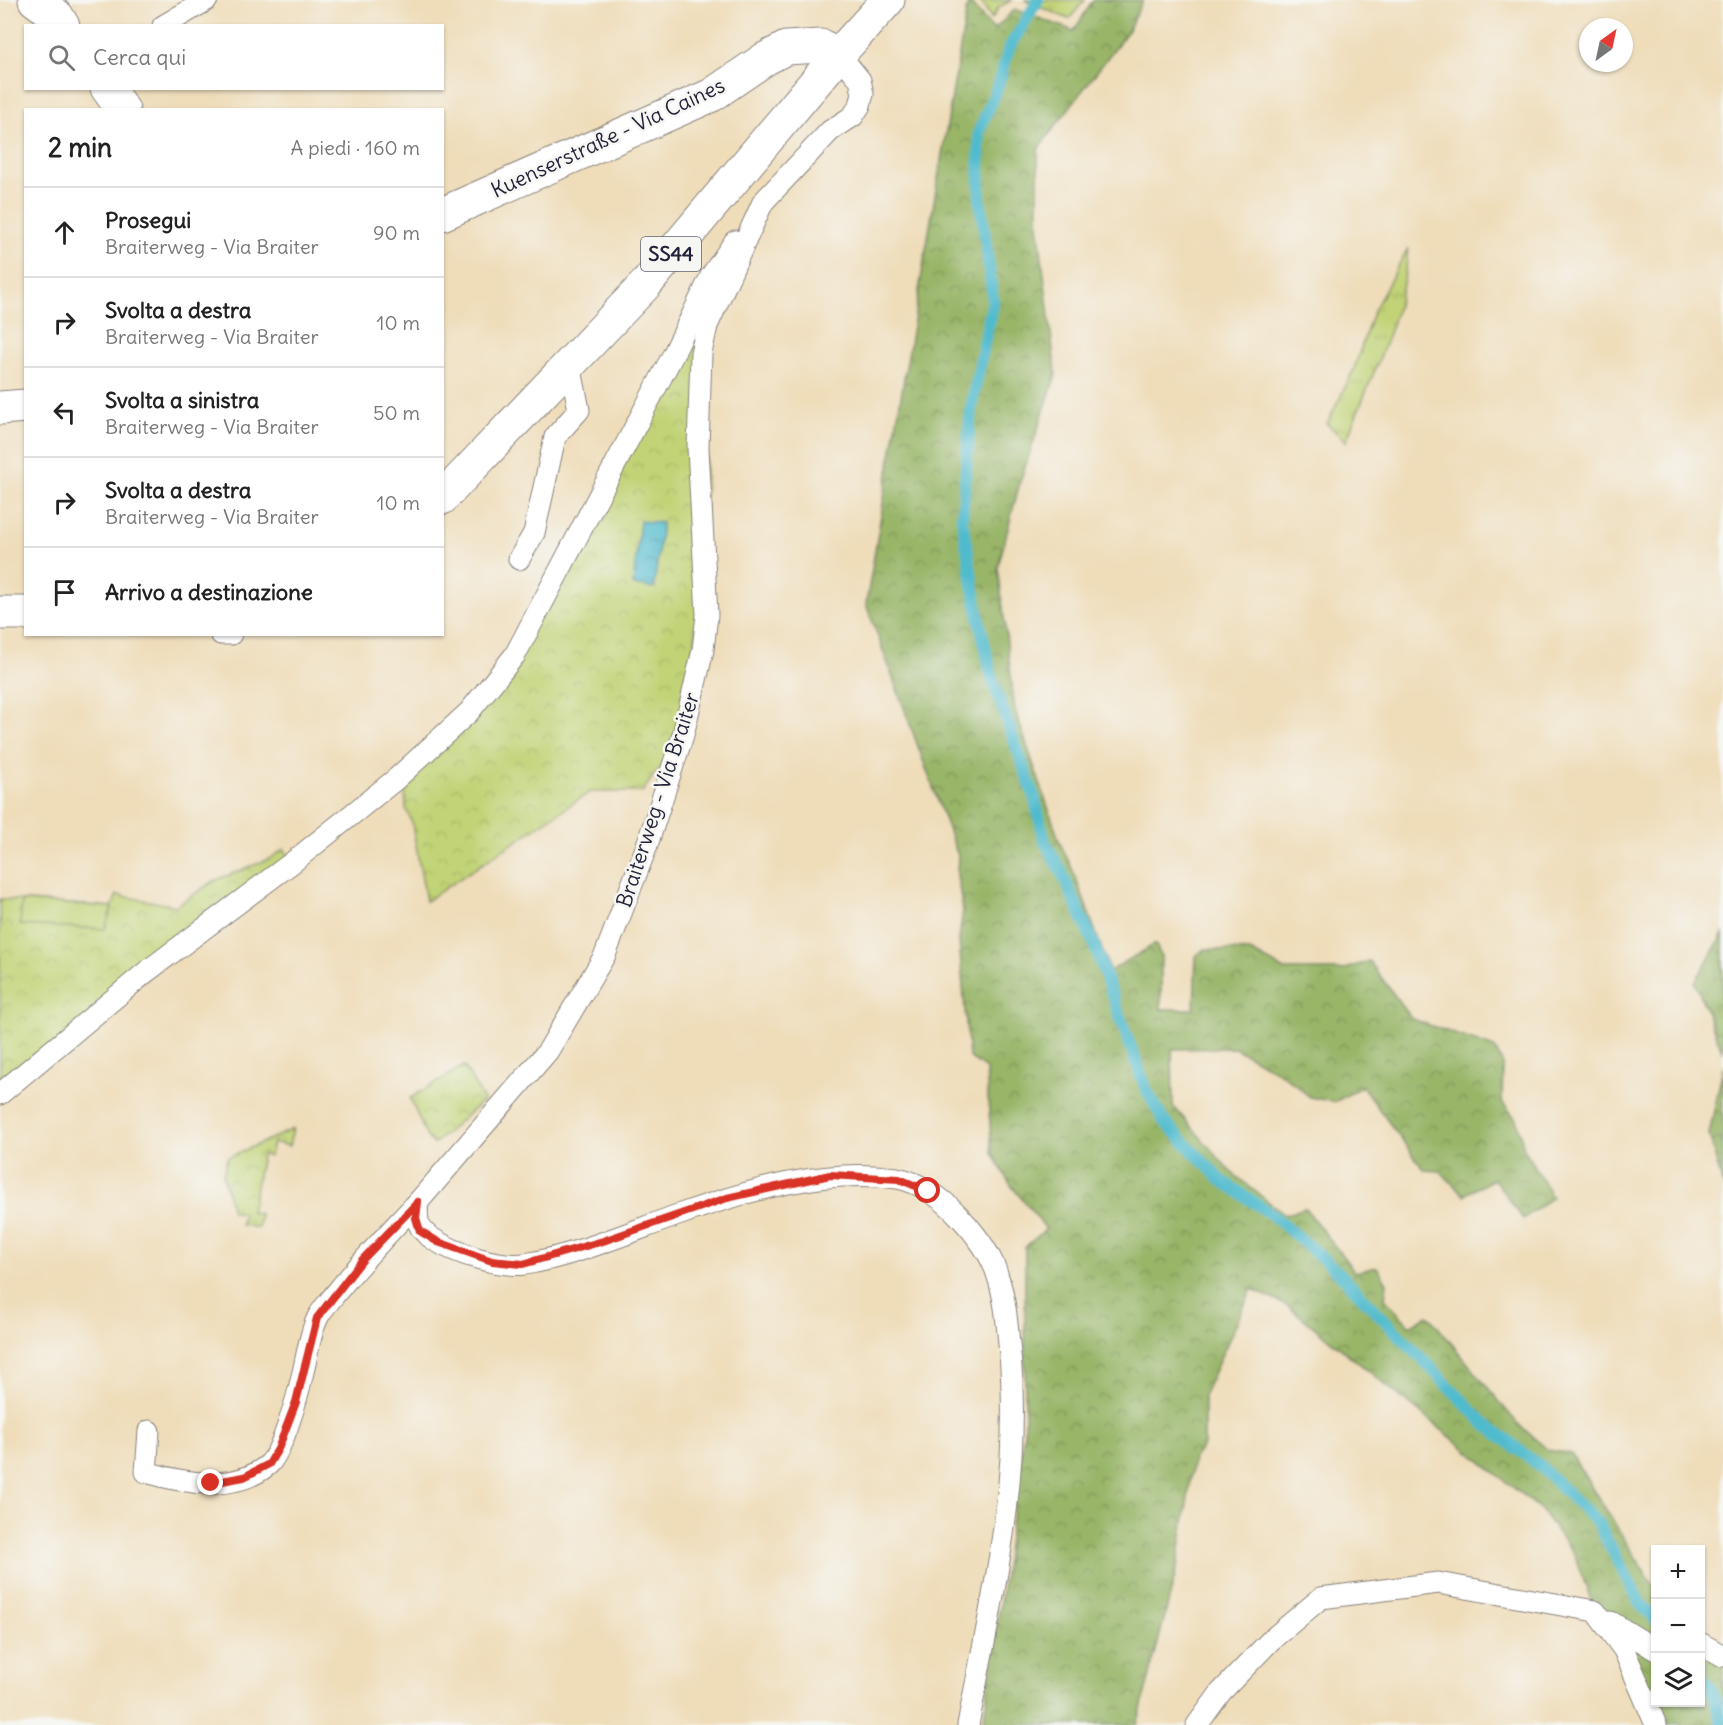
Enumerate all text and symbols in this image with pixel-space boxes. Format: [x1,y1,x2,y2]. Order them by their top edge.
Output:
north arrow [1579,18,1633,72]
search box [24,24,444,90]
icon: search [45,41,78,74]
text: Cerca qui [93,43,186,71]
street label: Kuenserstraße - Via Caines [487,71,729,204]
text: 2 min [48,131,112,164]
text: A piedi · 160 m [291,135,420,160]
text: Prosegui [105,206,191,234]
icon: ahead [48,216,81,249]
text: 90 m [373,220,420,245]
text: Braiterweg - Via Braiter [105,234,319,259]
road number: SS44 [641,237,701,271]
text: Svolta a destra [105,296,251,324]
icon: right [48,306,81,339]
text: 10 m [377,310,420,335]
text: Braiterweg - Via Braiter [105,324,319,349]
text: Svolta a sinistra [105,386,259,414]
icon: left [48,396,81,429]
text: 50 m [373,400,420,425]
text: Braiterweg - Via Braiter [105,414,319,439]
text: Svolta a destra [105,476,251,504]
icon: right [48,486,81,519]
text: 10 m [377,490,420,515]
text: Braiterweg - Via Braiter [105,504,319,529]
icon: arrive [48,576,81,609]
text: Arrivo a destinazione [105,578,313,606]
street label: Braiterweg - Via Braiter [610,689,705,911]
route start [914,1177,940,1203]
route end [197,1469,223,1495]
map controls [1651,1545,1705,1707]
button: + [1651,1545,1705,1599]
button: − [1651,1599,1705,1653]
button: layers [1651,1653,1705,1707]

